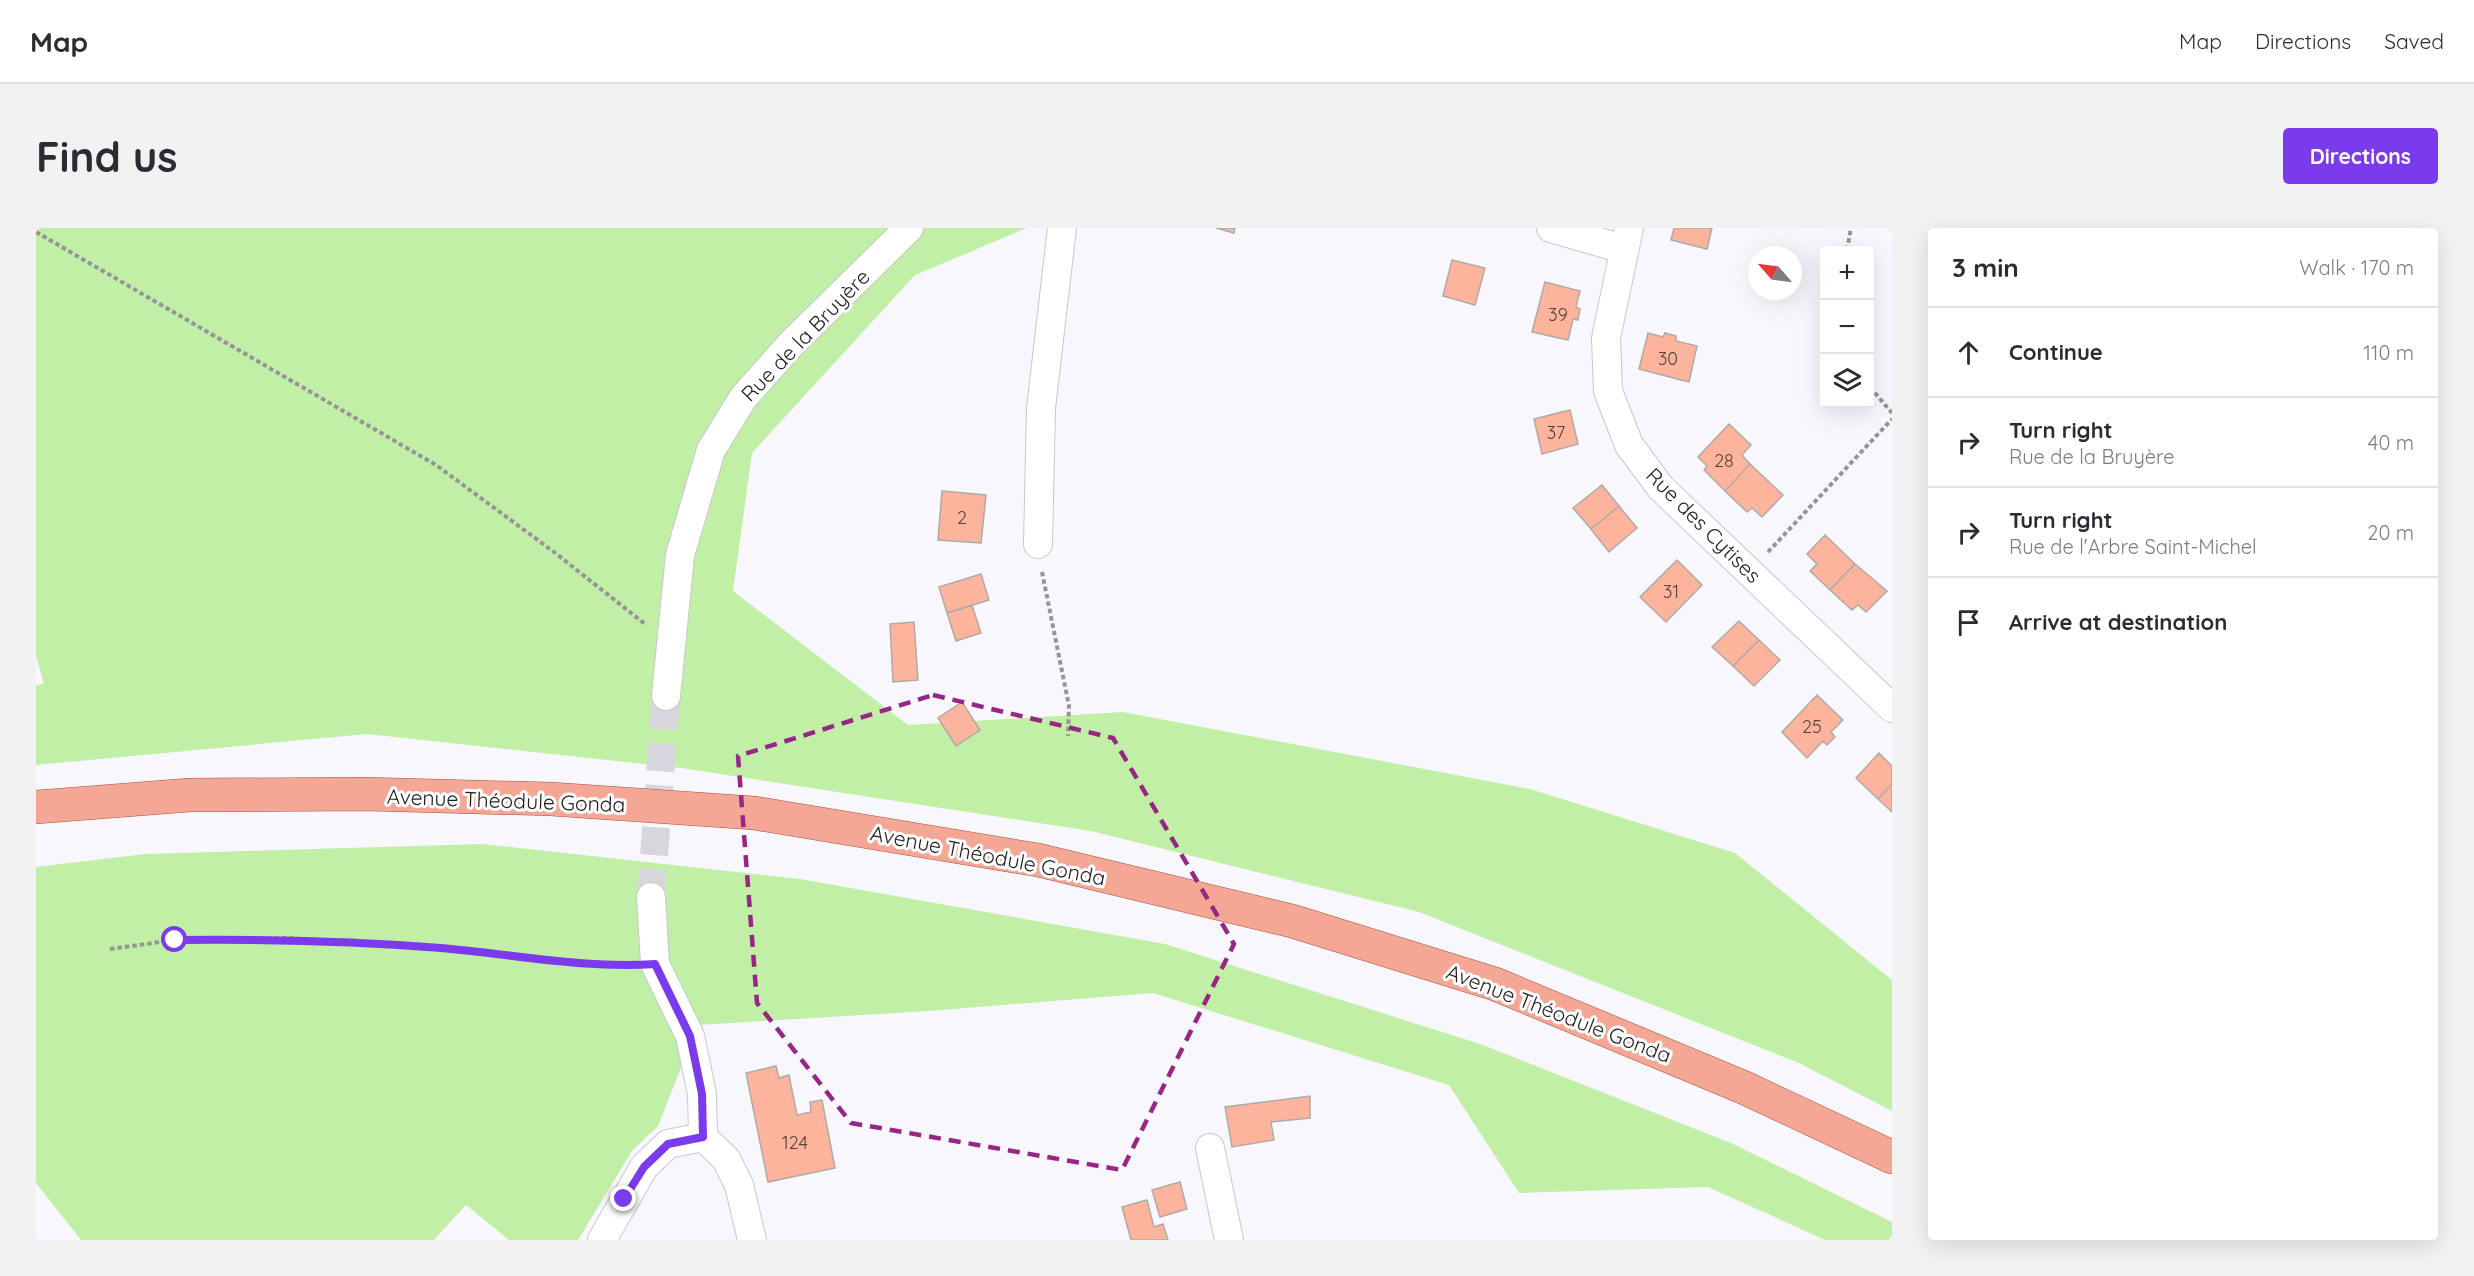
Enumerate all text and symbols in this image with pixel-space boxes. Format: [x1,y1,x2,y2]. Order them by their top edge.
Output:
text: Map [30,24,88,59]
text: Map [2179,28,2222,54]
text: Directions [2255,28,2351,54]
text: Saved [2384,28,2444,54]
button: Directions [2283,128,2438,184]
text: Find us [36,130,178,183]
north arrow [1748,246,1802,300]
map controls [1820,246,1874,408]
button: + [1820,246,1874,300]
text: 3 min [1952,251,2019,284]
text: Walk · 170 m [2299,255,2414,280]
street label: Rue de la Bruyère [735,263,875,407]
button: − [1820,300,1874,354]
house number: 39 [1548,303,1568,326]
icon: ahead [1952,336,1985,369]
text: Continue [2009,338,2103,366]
text: 110 m [2364,340,2414,365]
house number: 30 [1658,347,1678,370]
button: layers [1820,354,1874,408]
text: Turn right [2009,416,2113,444]
house number: 37 [1547,421,1565,444]
icon: right [1952,426,1985,459]
text: 40 m [2368,430,2414,455]
text: Rue de la Bruyère [2009,444,2175,469]
house number: 28 [1714,449,1734,472]
street label: Rue des Cytises [1641,462,1767,588]
house number: 2 [957,506,967,529]
text: Turn right [2009,506,2113,534]
icon: right [1952,516,1985,549]
text: 20 m [2367,520,2414,545]
text: Rue de l'Arbre Saint-Michel [2009,534,2257,559]
house number: 31 [1663,580,1679,603]
icon: arrive [1952,606,1985,639]
text: Arrive at destination [2009,608,2227,636]
house number: 25 [1802,715,1822,738]
street label: Avenue Théodule Gonda [386,783,626,817]
street label: Avenue Théodule Gonda [868,819,1108,891]
route start [161,926,187,952]
street label: Avenue Théodule Gonda [1443,958,1675,1068]
house number: 124 [782,1131,808,1154]
route end [610,1185,636,1211]

